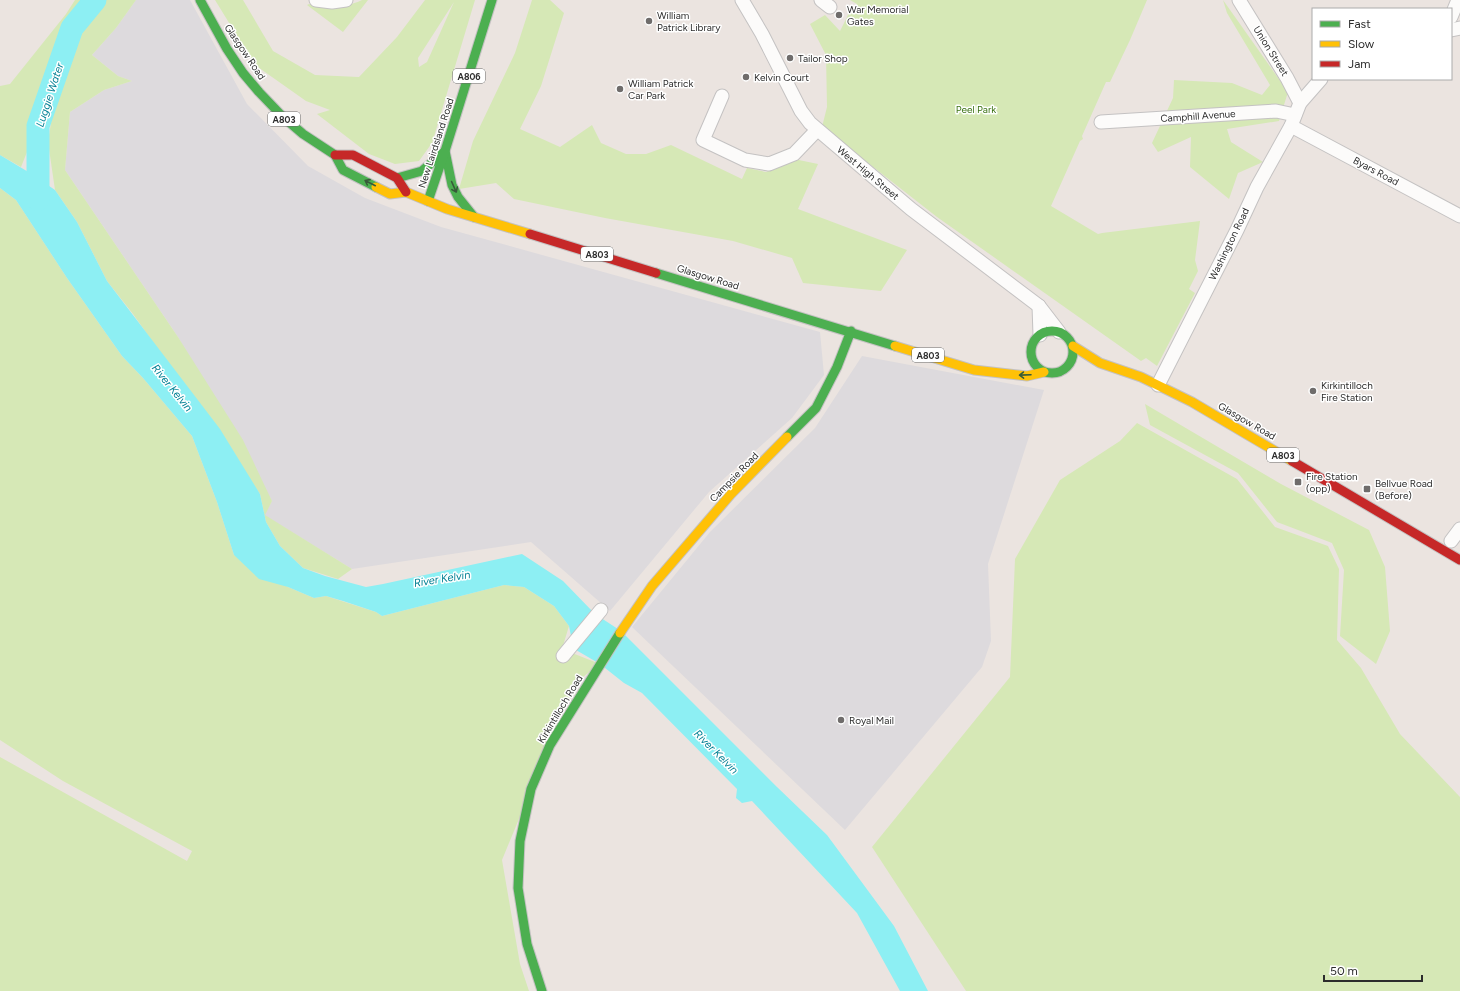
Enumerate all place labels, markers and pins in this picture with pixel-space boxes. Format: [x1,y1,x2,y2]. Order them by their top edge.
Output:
place label: War Memorial Gates [847,3,908,28]
place label: William Patrick Library [657,9,721,34]
marker: War Memorial Gates [834,10,844,20]
marker: William Patrick Library [644,16,654,26]
place label: Tailor Shop [798,52,848,65]
marker: Tailor Shop [785,53,795,63]
place label: Kelvin Court [754,71,809,84]
marker: Kelvin Court [741,72,751,82]
place label: William Patrick Car Park [628,77,693,102]
marker: William Patrick Car Park [615,84,625,94]
place label: Kirkintilloch Fire Station [1321,379,1373,404]
marker: Kirkintilloch Fire Station [1308,386,1318,396]
place label: Fire Station (opp) [1306,470,1358,495]
marker: Fire Station (opp) [1293,477,1303,487]
place label: Bellvue Road (Before) [1375,477,1433,502]
marker: Bellvue Road (Before) [1362,484,1372,494]
place label: Royal Mail [849,714,894,727]
marker: Royal Mail [836,715,846,725]

